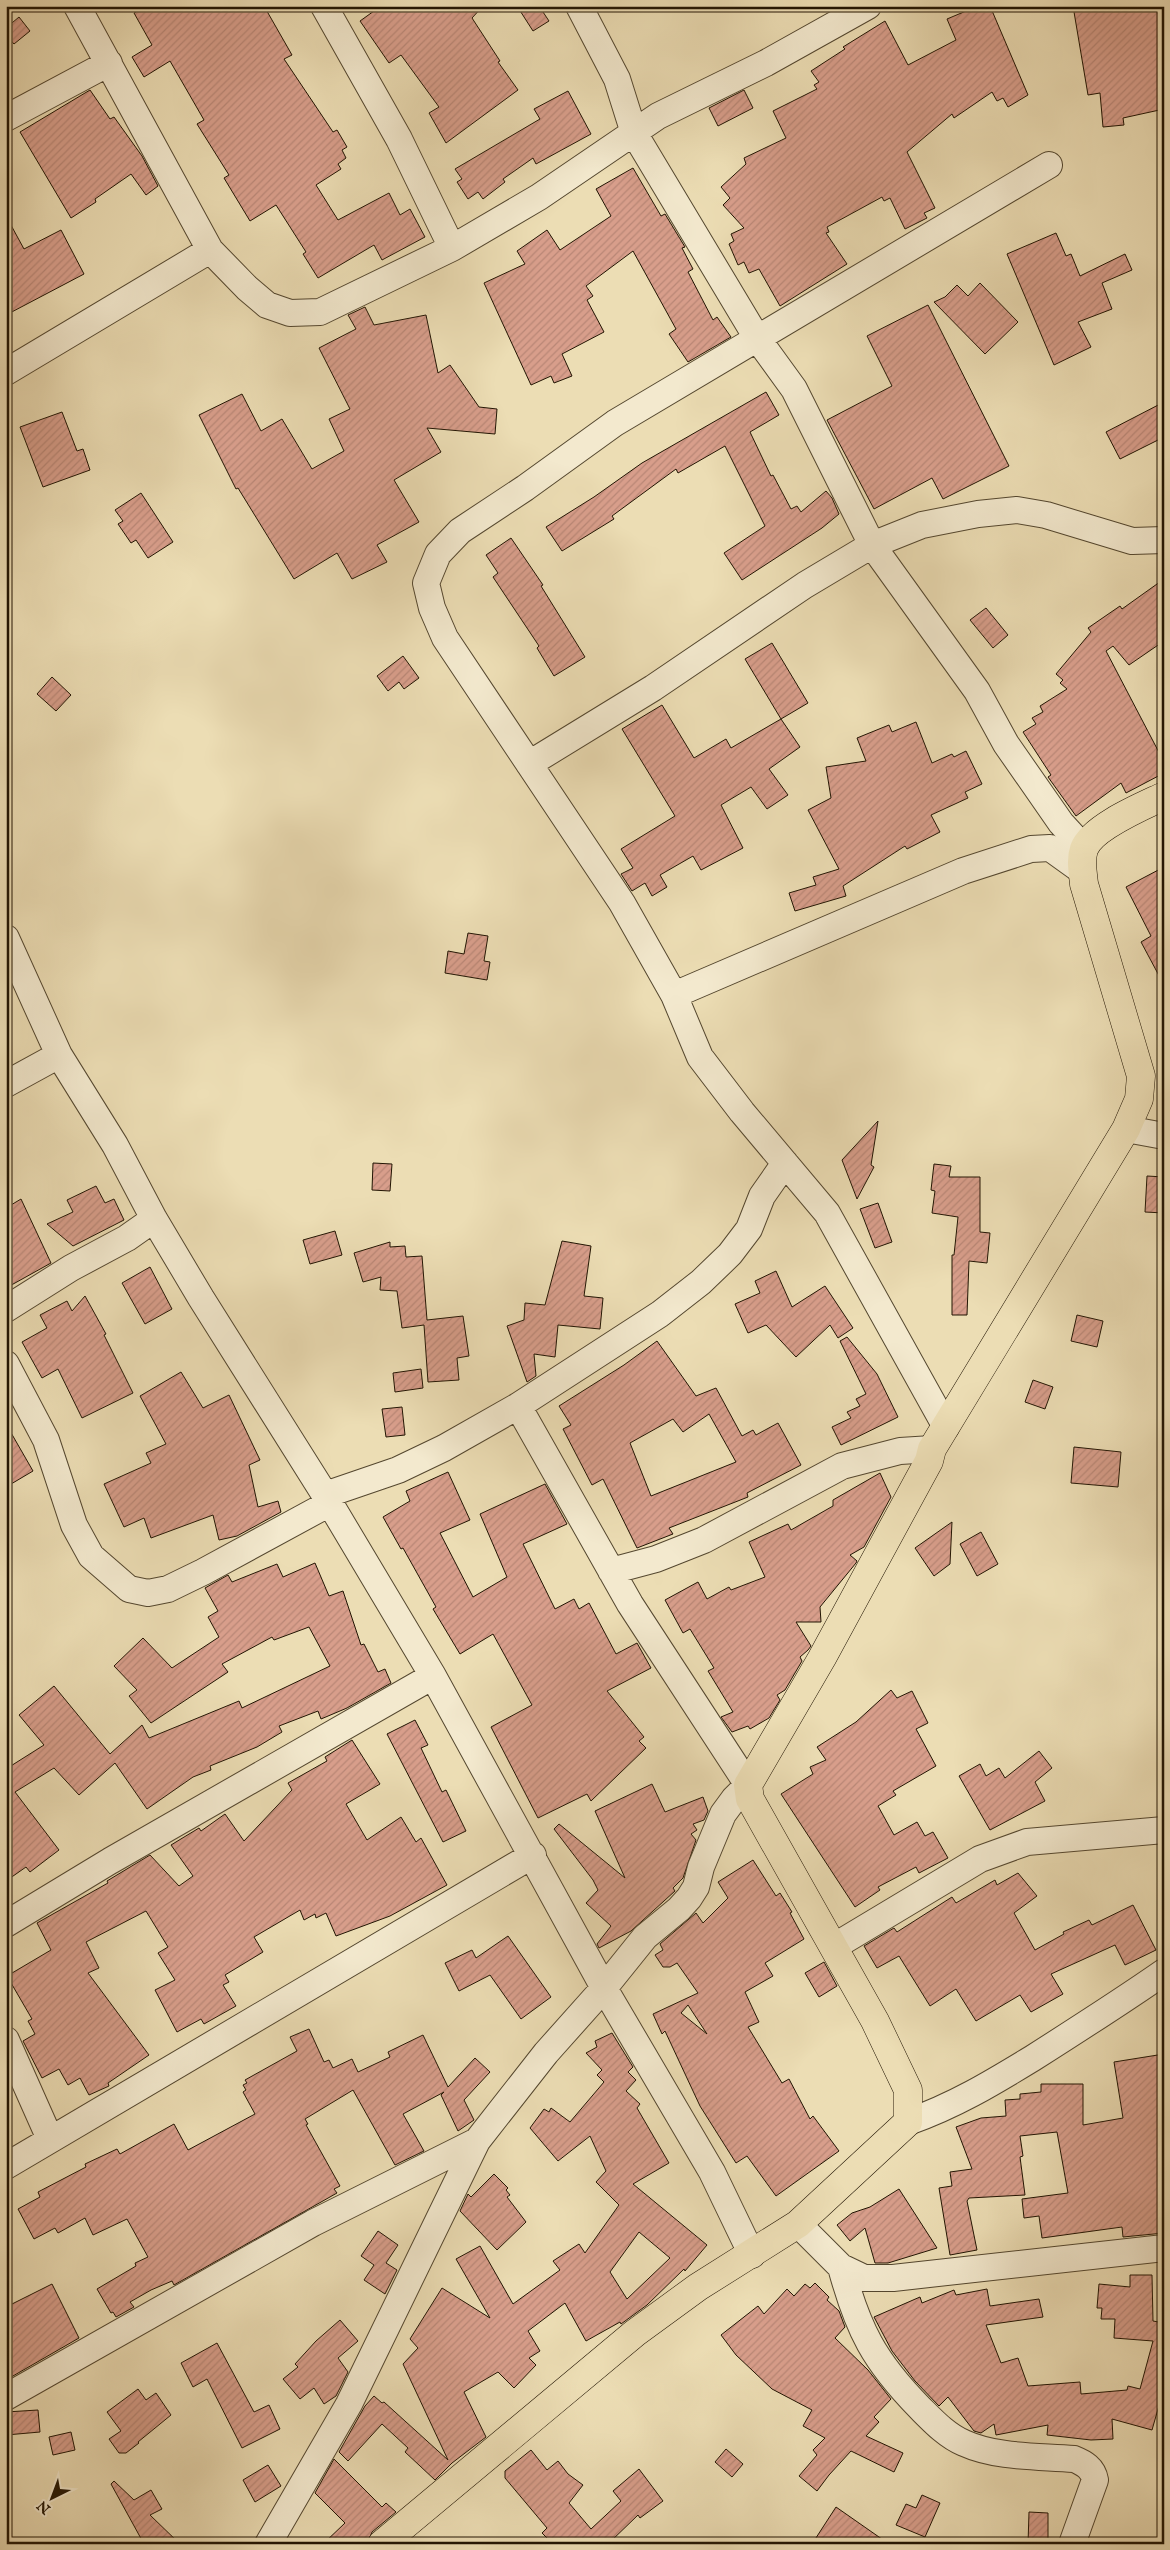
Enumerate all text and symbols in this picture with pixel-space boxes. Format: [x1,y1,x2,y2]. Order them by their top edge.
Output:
north arrow [28,2472,78,2522]
text: N [33,2496,55,2518]

